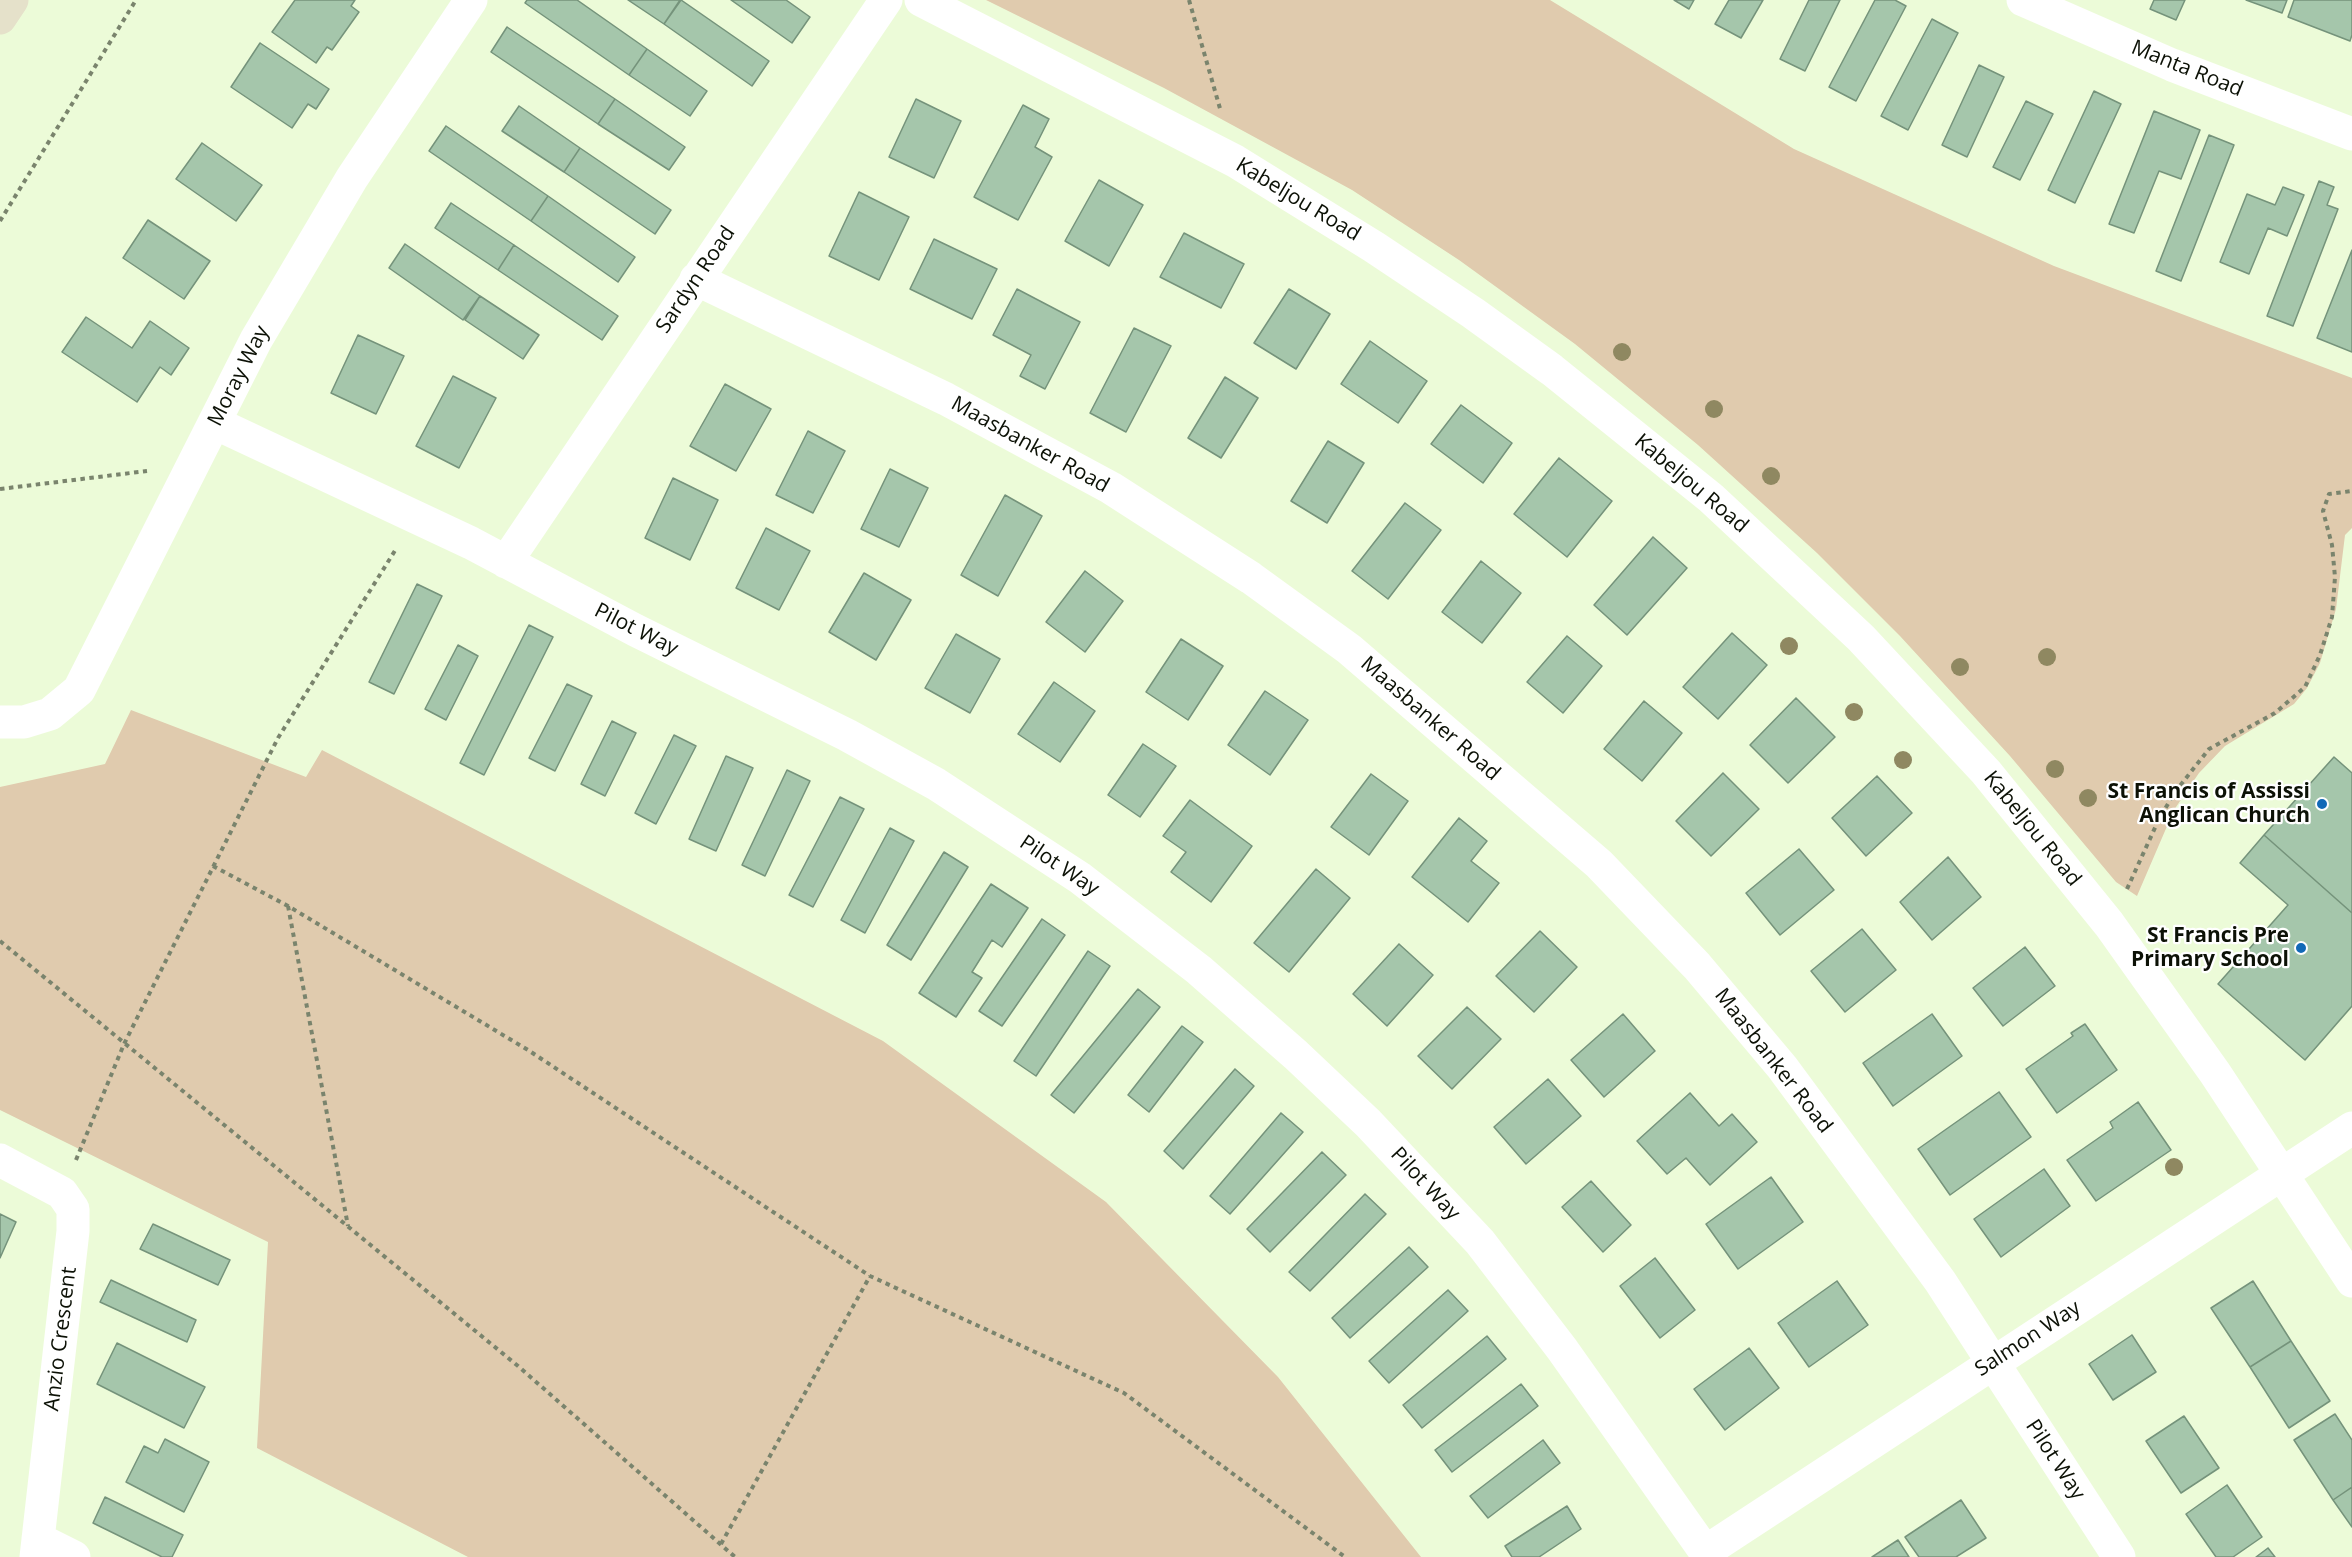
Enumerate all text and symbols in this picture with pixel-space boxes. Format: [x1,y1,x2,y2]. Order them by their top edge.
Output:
street label: Manta Road [2128,35,2246,103]
street label: Kabeljou Road [1231,153,1365,247]
street label: Sardyn Road [651,222,741,338]
street label: Moray Way [203,322,275,430]
street label: Maasbanker Road [947,391,1113,499]
street label: Kabeljou Road [1629,429,1753,539]
street label: Pilot Way [590,598,682,662]
street label: Maasbanker Road [1355,652,1505,786]
street label: Kabeljou Road [1978,766,2086,892]
place label: St Francis of Assissi Anglican Church [2108,779,2310,829]
marker: St Francis of Assissi Anglican Church [2315,797,2329,811]
street label: Pilot Way [1014,830,1104,902]
place label: St Francis Pre Primary School [2131,923,2289,973]
marker: St Francis Pre Primary School [2294,941,2308,955]
street label: Maasbanker Road [1709,984,1837,1138]
street label: Pilot Way [1385,1142,1465,1226]
street label: Anzio Crescent [40,1265,82,1413]
street label: Salmon Way [1971,1296,2085,1382]
street label: Pilot Way [2020,1415,2090,1505]

